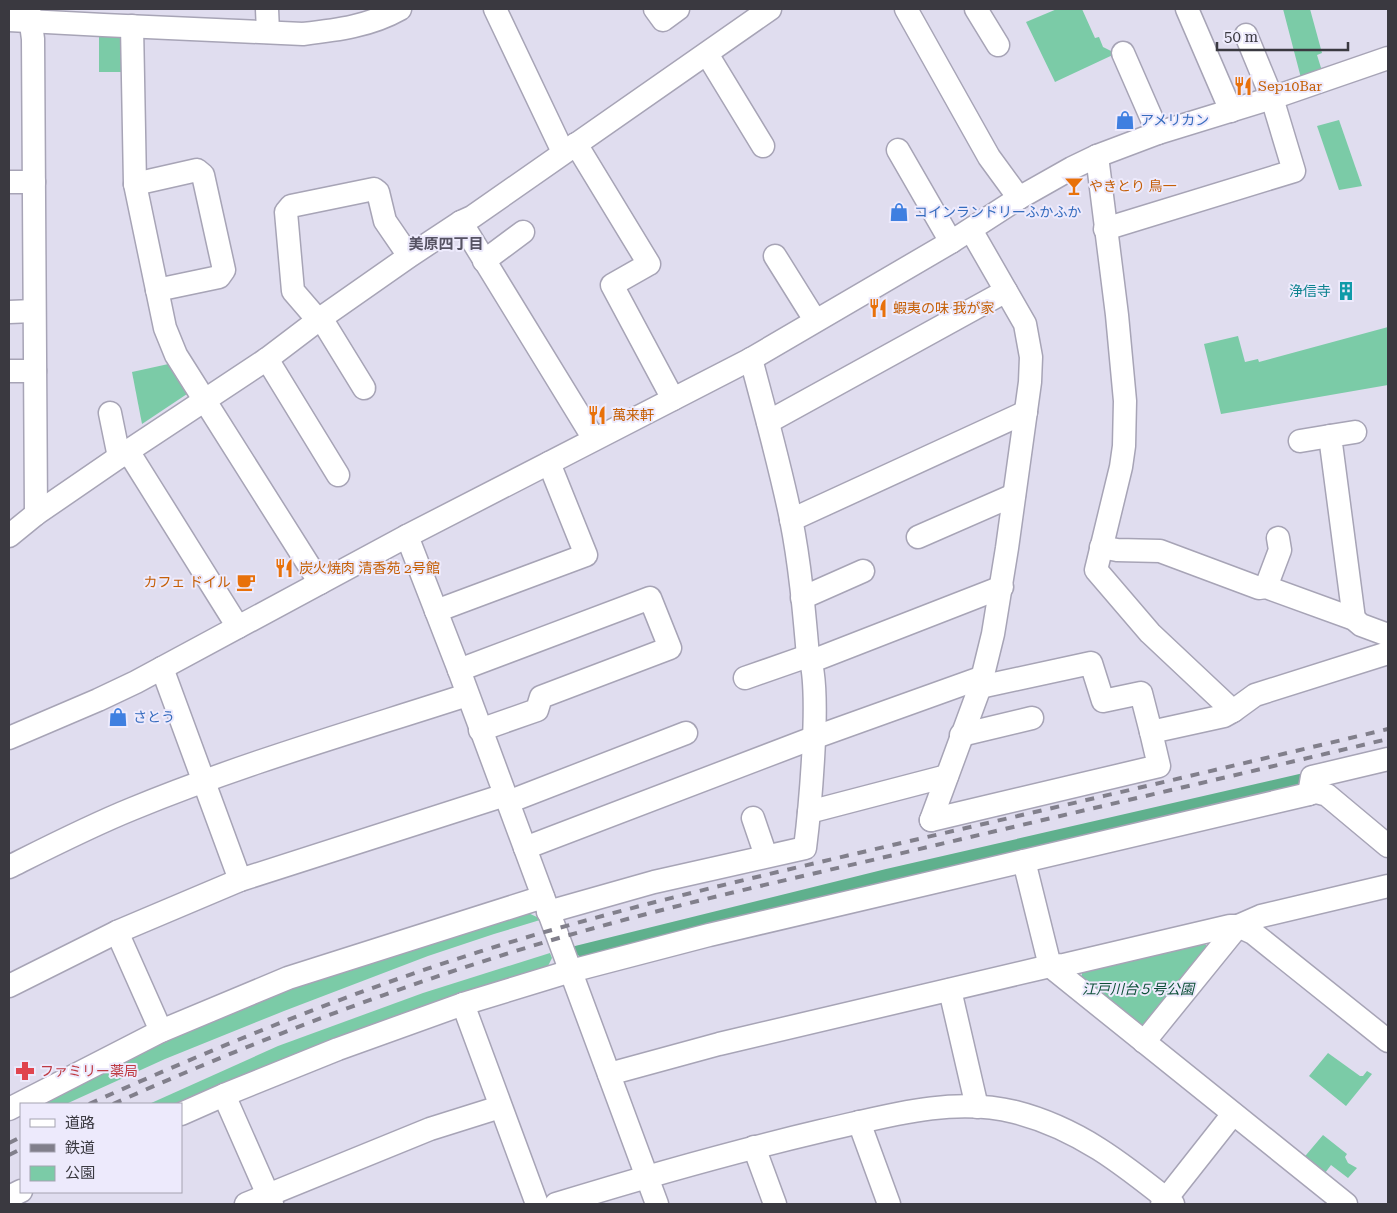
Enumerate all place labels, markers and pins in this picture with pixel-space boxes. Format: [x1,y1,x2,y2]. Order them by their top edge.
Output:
restaurant icon: Sep10Bar [1232,75,1254,97]
place label: Sep10Bar [1258,78,1322,94]
shop icon: アメリカン [1114,109,1136,131]
place label: アメリカン [1140,112,1209,128]
bar icon: やきとり 鳥一 [1063,175,1085,197]
place label: やきとり 鳥一 [1089,178,1177,194]
shop icon: コインランドリーふかふか [888,201,910,223]
place label: コインランドリーふかふか [914,204,1081,220]
building icon: 浄信寺 [1335,280,1357,302]
place label: 浄信寺 [1289,283,1331,299]
restaurant icon: 蝦夷の味 我が家 [867,297,889,319]
place label: 蝦夷の味 我が家 [893,300,995,316]
restaurant icon: 萬来軒 [586,404,608,426]
place label: 萬来軒 [612,407,654,423]
restaurant icon: 炭火焼肉 清香苑 2号館 [273,557,295,579]
place label: 炭火焼肉 清香苑 2号館 [299,560,440,576]
cafe icon: カフェ ドイル [235,571,257,593]
place label: カフェ ドイル [143,574,231,590]
shop icon: さとう [107,706,129,728]
place label: さとう [133,709,175,725]
pharmacy icon: ファミリー薬局 [14,1060,36,1082]
place label: ファミリー薬局 [40,1063,138,1079]

